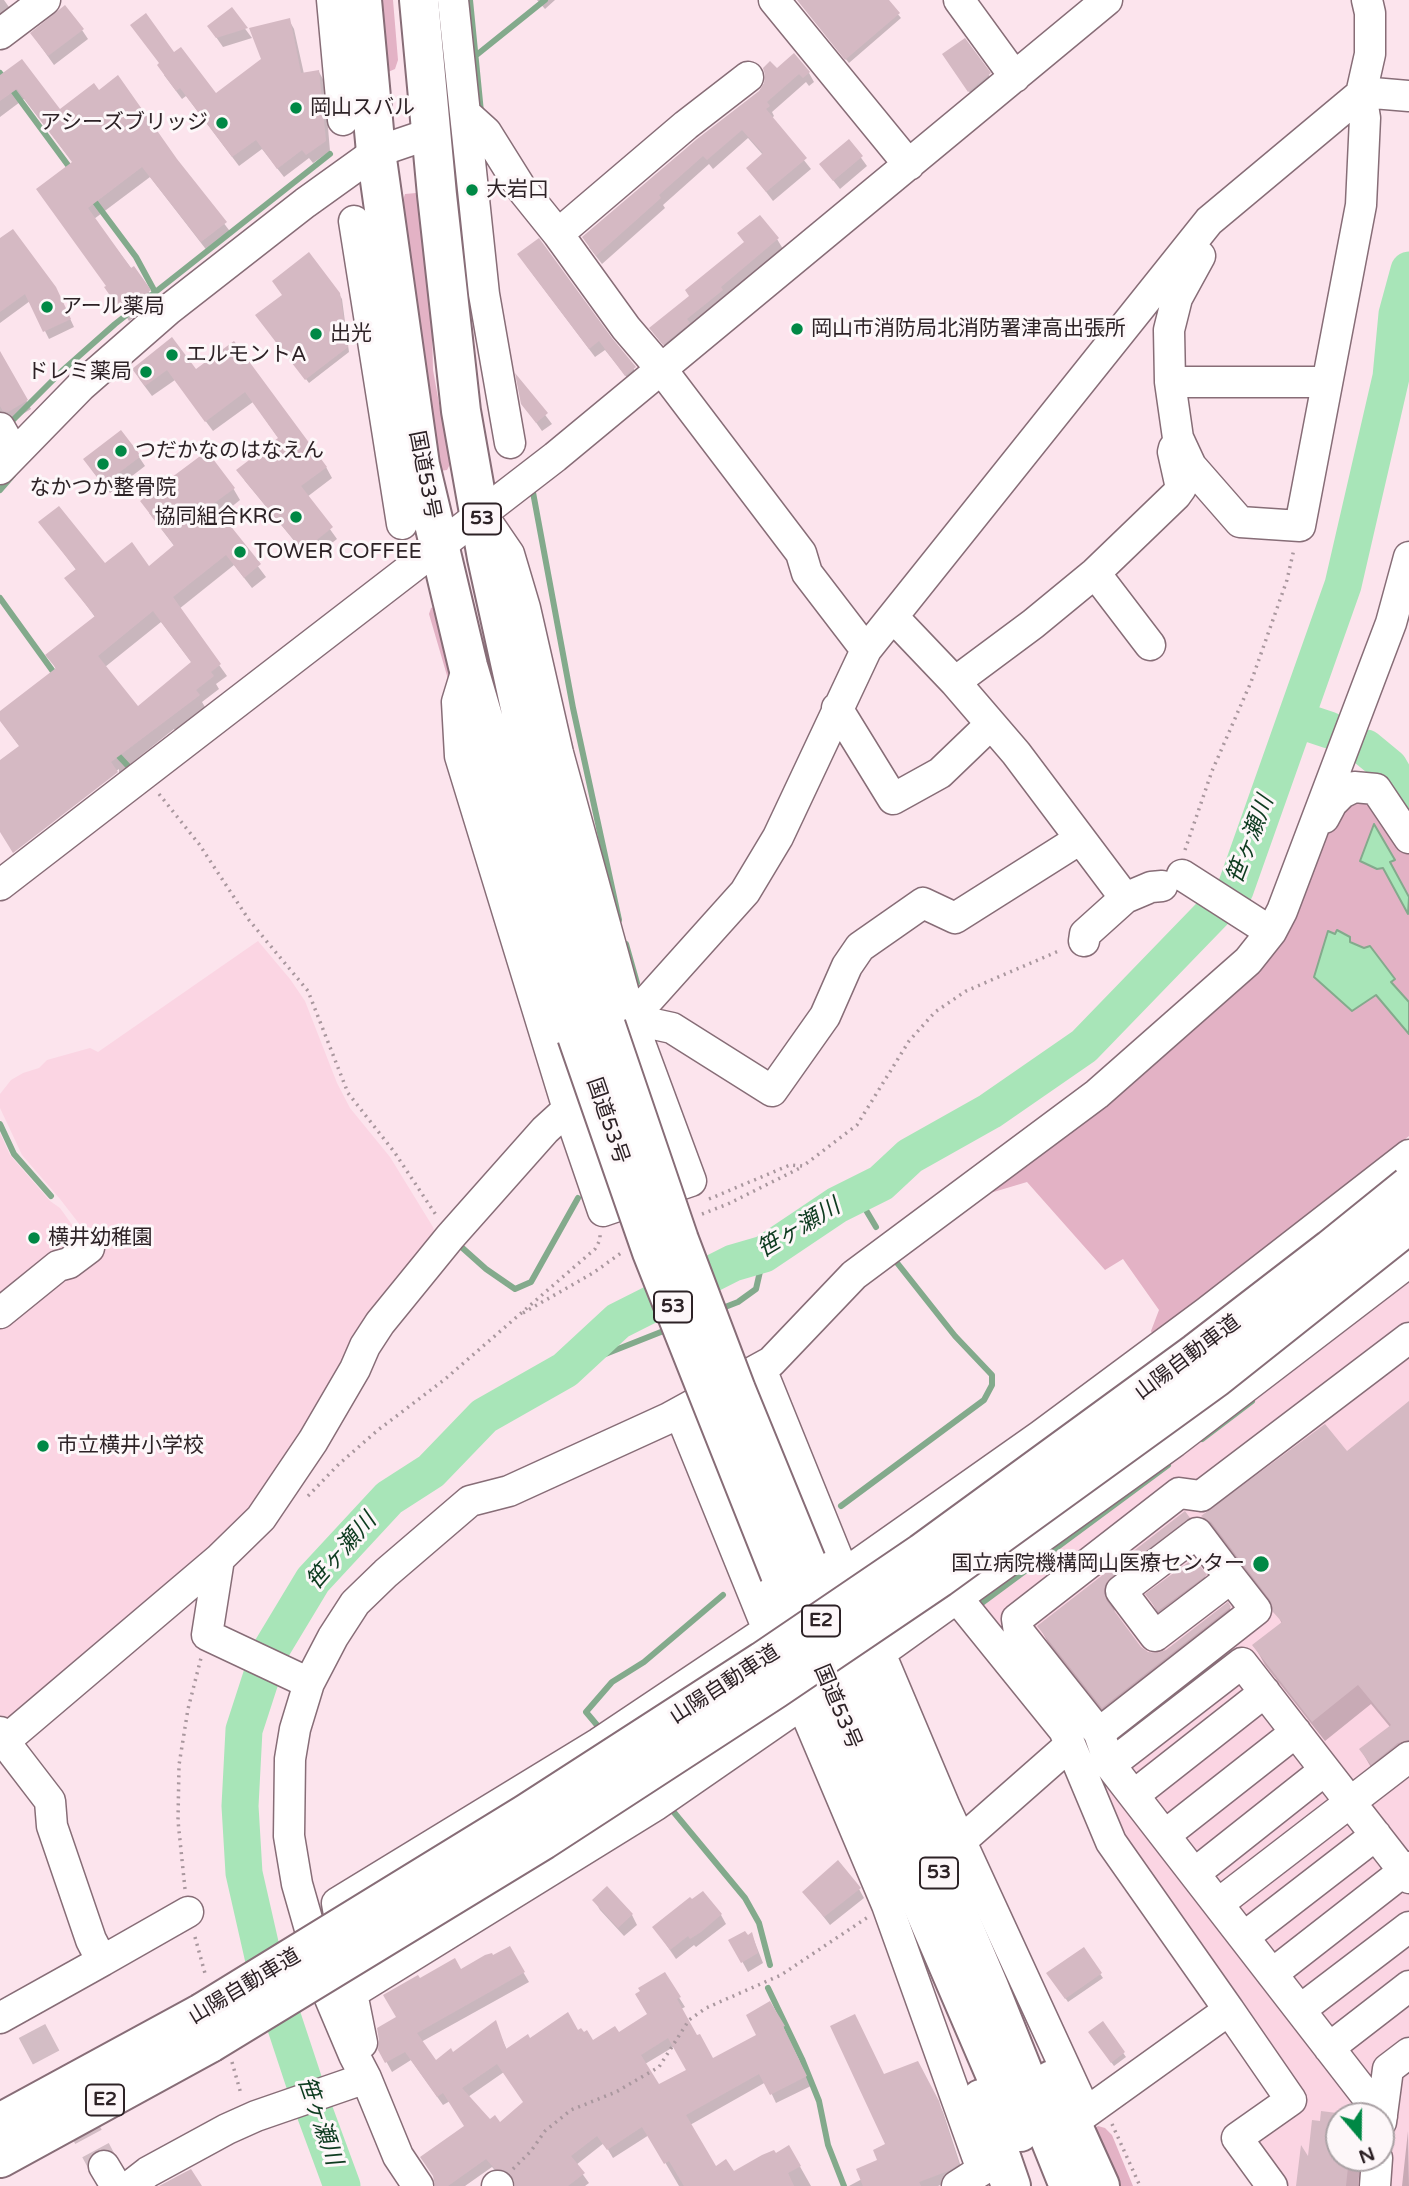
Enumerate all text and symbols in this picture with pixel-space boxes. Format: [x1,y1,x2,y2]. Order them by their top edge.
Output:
place label: 岡山スバル [310,95,415,121]
marker: 岡山スバル [288,100,304,116]
place label: アシーズブリッジ [40,110,208,136]
marker: アシーズブリッジ [214,115,230,131]
place label: 大岩口 [486,177,549,203]
marker: 大岩口 [464,182,480,198]
place label: アール薬局 [61,294,165,320]
marker: アール薬局 [39,299,55,315]
place label: 岡山市消防局北消防署津高出張所 [811,316,1126,342]
place label: 出光 [330,321,372,347]
marker: 岡山市消防局北消防署津高出張所 [789,321,805,337]
marker: 出光 [308,326,324,342]
place label: エルモントA [186,342,307,368]
marker: エルモントA [164,347,180,363]
place label: ドレミ薬局 [27,359,132,385]
marker: ドレミ薬局 [138,364,154,380]
street label: 国道53号 [403,429,445,521]
place label: つだかなのはなえん [135,438,324,464]
marker: つだかなのはなえん [113,443,129,459]
marker: なかつか整骨院 [95,456,111,472]
place label: なかつか整骨院 [30,475,176,501]
place label: 協同組合KRC [154,504,282,530]
road number: 53 [463,504,501,534]
marker: 協同組合KRC [288,509,304,525]
place label: TOWER COFFEE [254,539,422,565]
marker: TOWER COFFEE [232,544,248,560]
water label: 笹ヶ瀬川 [1222,792,1280,888]
street label: 国道53号 [581,1075,633,1167]
water label: 笹ヶ瀬川 [752,1193,846,1265]
place label: 横井幼稚園 [48,1225,153,1251]
marker: 横井幼稚園 [26,1230,42,1246]
road number: 53 [654,1292,692,1322]
street label: 山陽自動車道 [1130,1310,1246,1406]
place label: 市立横井小学校 [57,1433,204,1459]
marker: 市立横井小学校 [35,1438,51,1454]
water label: 笹ヶ瀬川 [301,1508,383,1596]
place label: 国立病院機構岡山医療センター [951,1551,1245,1577]
marker: 国立病院機構岡山医療センター [1251,1554,1271,1574]
road number: E2 [802,1606,840,1637]
street label: 山陽自動車道 [665,1640,785,1730]
street label: 国道53号 [808,1661,866,1753]
road number: 53 [920,1857,958,1888]
street label: 山陽自動車道 [185,1944,305,2030]
water label: 笹ヶ瀬川 [291,2073,347,2169]
road number: E2 [86,2084,124,2116]
north arrow [1325,2102,1395,2172]
text: N [1356,2142,1377,2168]

